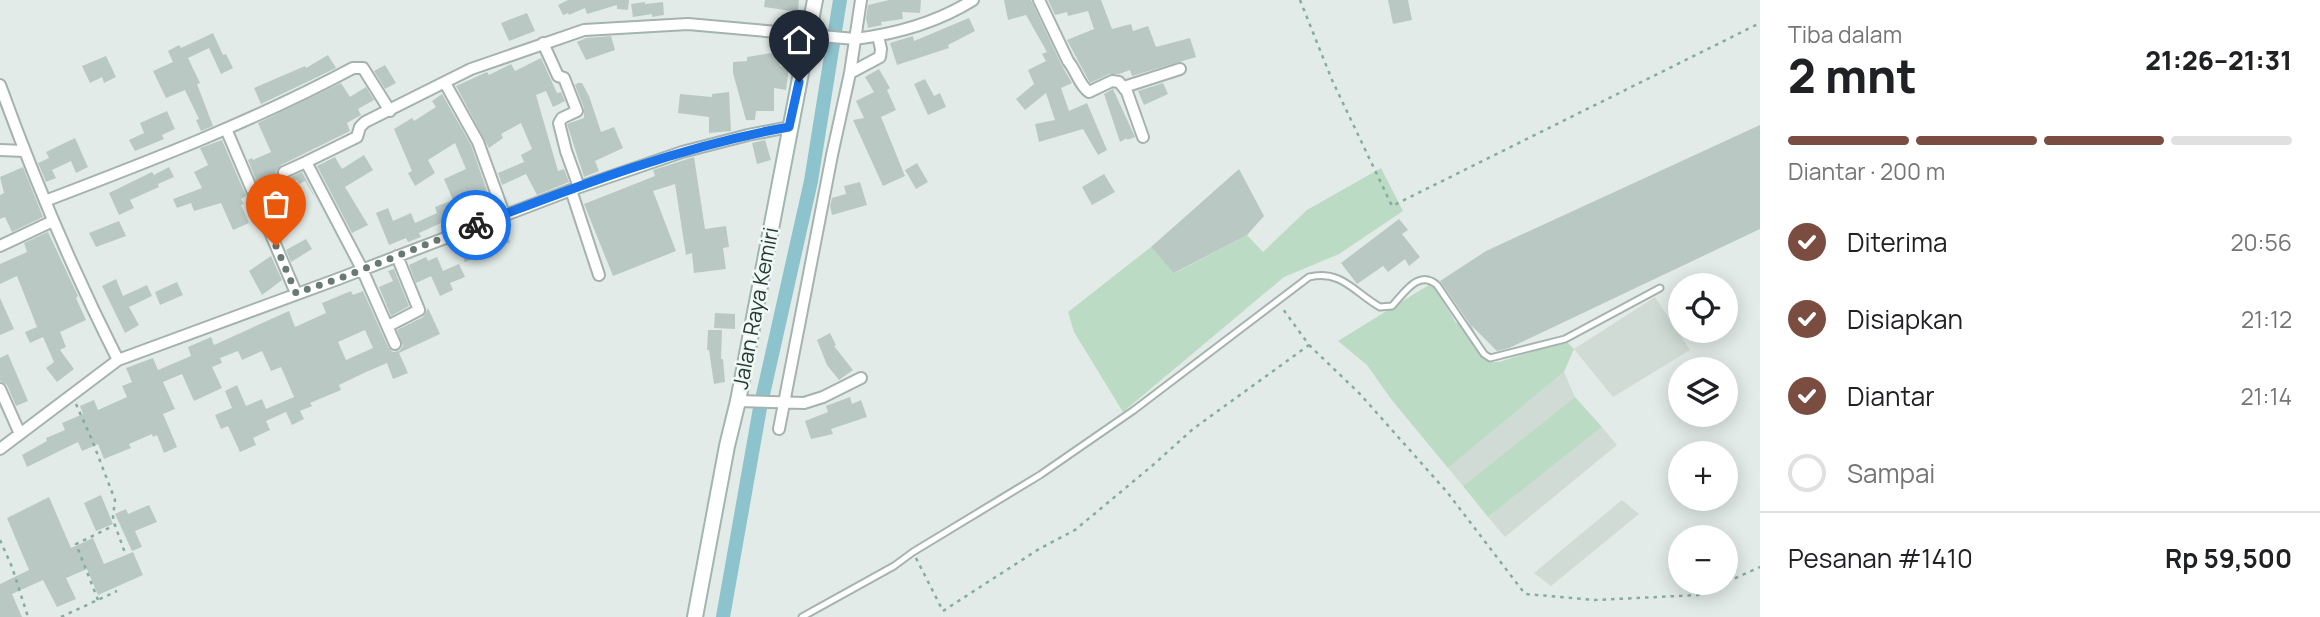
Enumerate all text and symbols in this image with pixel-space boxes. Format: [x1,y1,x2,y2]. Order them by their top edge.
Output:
pin [769,10,829,82]
text: Tiba dalam [1788,18,1902,50]
icon: home [780,21,818,59]
text: 21:26–21:31 [2145,42,2292,78]
text: 2 mnt [1788,44,1917,107]
text: Diantar · 200 m [1788,155,1945,187]
pin [246,174,306,246]
icon: bag [257,185,295,223]
courier [441,190,511,260]
icon: bike [457,206,495,244]
icon: check [1788,223,1826,261]
text: Diterima [1847,224,1948,260]
street label: Jalan Raya Kemiri [726,225,784,391]
text: 20:56 [2230,226,2292,258]
map controls [1668,273,1738,595]
button: locate [1668,273,1738,343]
icon: check [1788,300,1826,338]
text: Disiapkan [1847,301,1963,337]
text: 21:12 [2241,303,2292,335]
button: layers [1668,357,1738,427]
icon: check [1788,377,1826,415]
text: Diantar [1847,378,1935,414]
text: 21:14 [2241,380,2292,412]
button: + [1668,441,1738,511]
text: Sampai [1847,455,1935,491]
button: − [1668,525,1738,595]
text: Pesanan #1410 [1788,540,1973,576]
text: Rp 59,500 [2165,540,2292,576]

